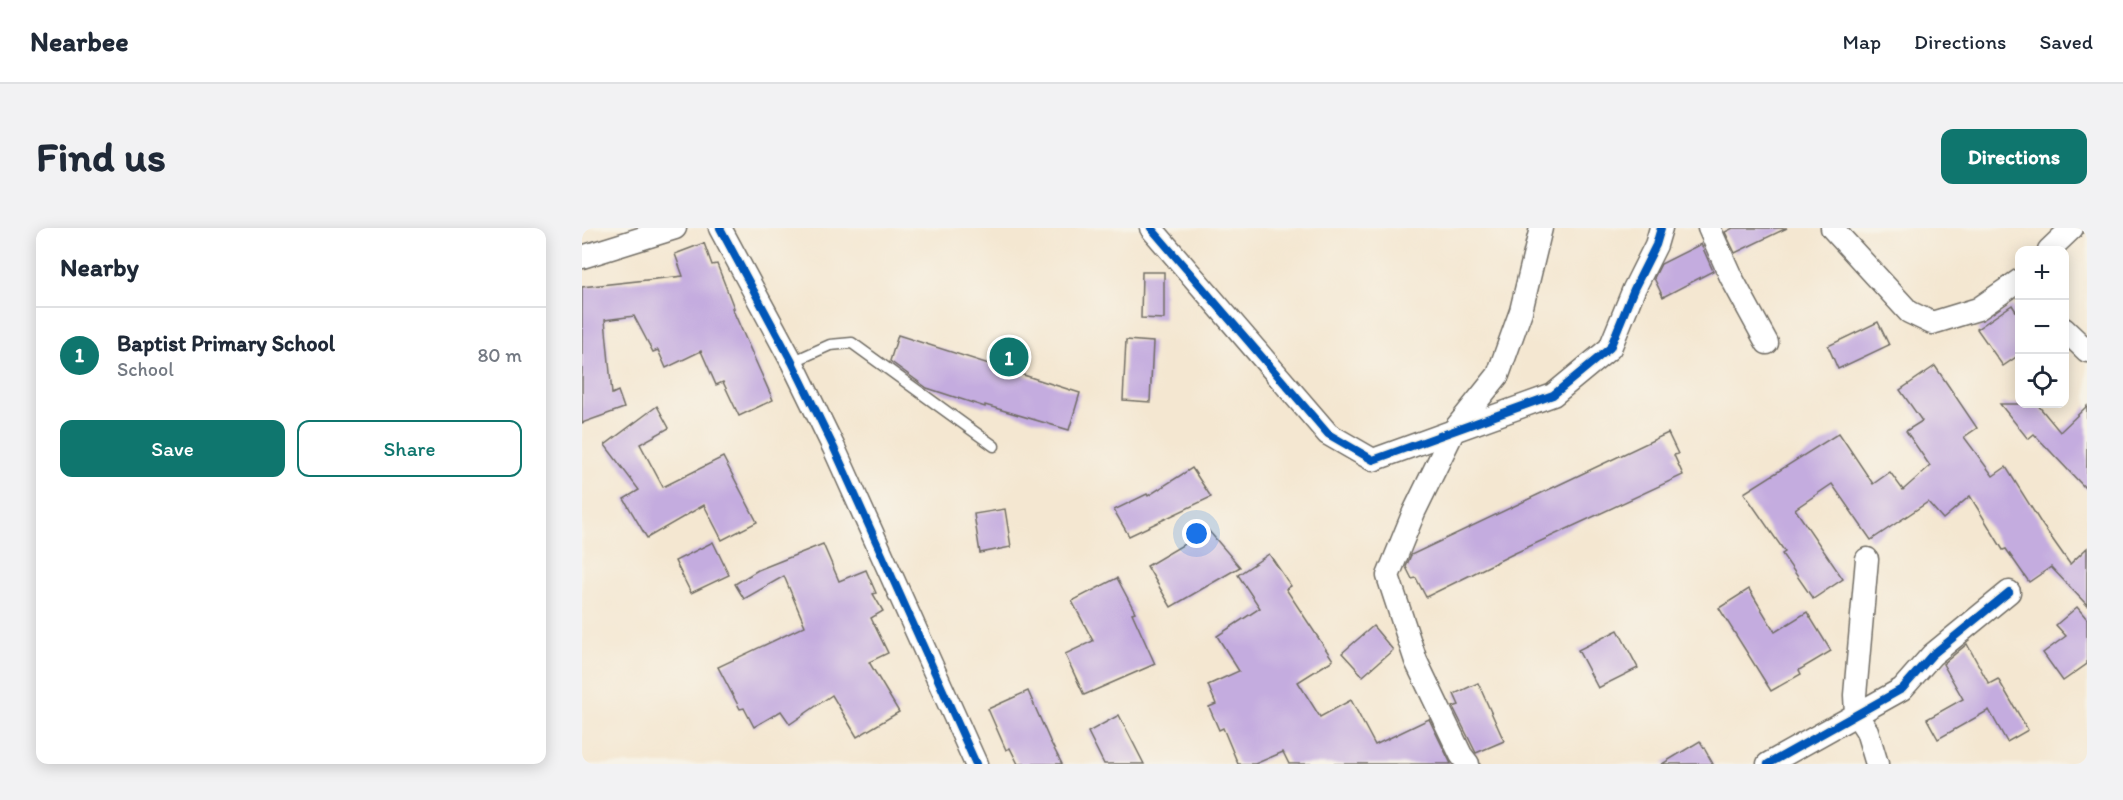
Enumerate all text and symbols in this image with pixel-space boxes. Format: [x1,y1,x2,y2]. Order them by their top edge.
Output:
text: Nearbee [30,24,129,58]
text: Map [1843,29,1881,54]
text: Directions [1914,29,2006,54]
text: Saved [2039,29,2093,54]
button: Directions [1941,129,2087,184]
text: Find us [36,131,166,182]
map controls [2015,246,2069,408]
button: + [2015,246,2069,300]
text: Nearby [60,251,139,283]
button: − [2015,300,2069,354]
text: Baptist Primary School [117,330,335,357]
pin: 1 [990,334,1028,380]
text: 1 [75,343,84,367]
text: 80 m [477,343,522,367]
button: locate [2015,354,2069,408]
text: School [117,357,174,381]
button: Save [60,420,285,477]
button: Share [297,420,522,477]
your location [1182,519,1211,548]

